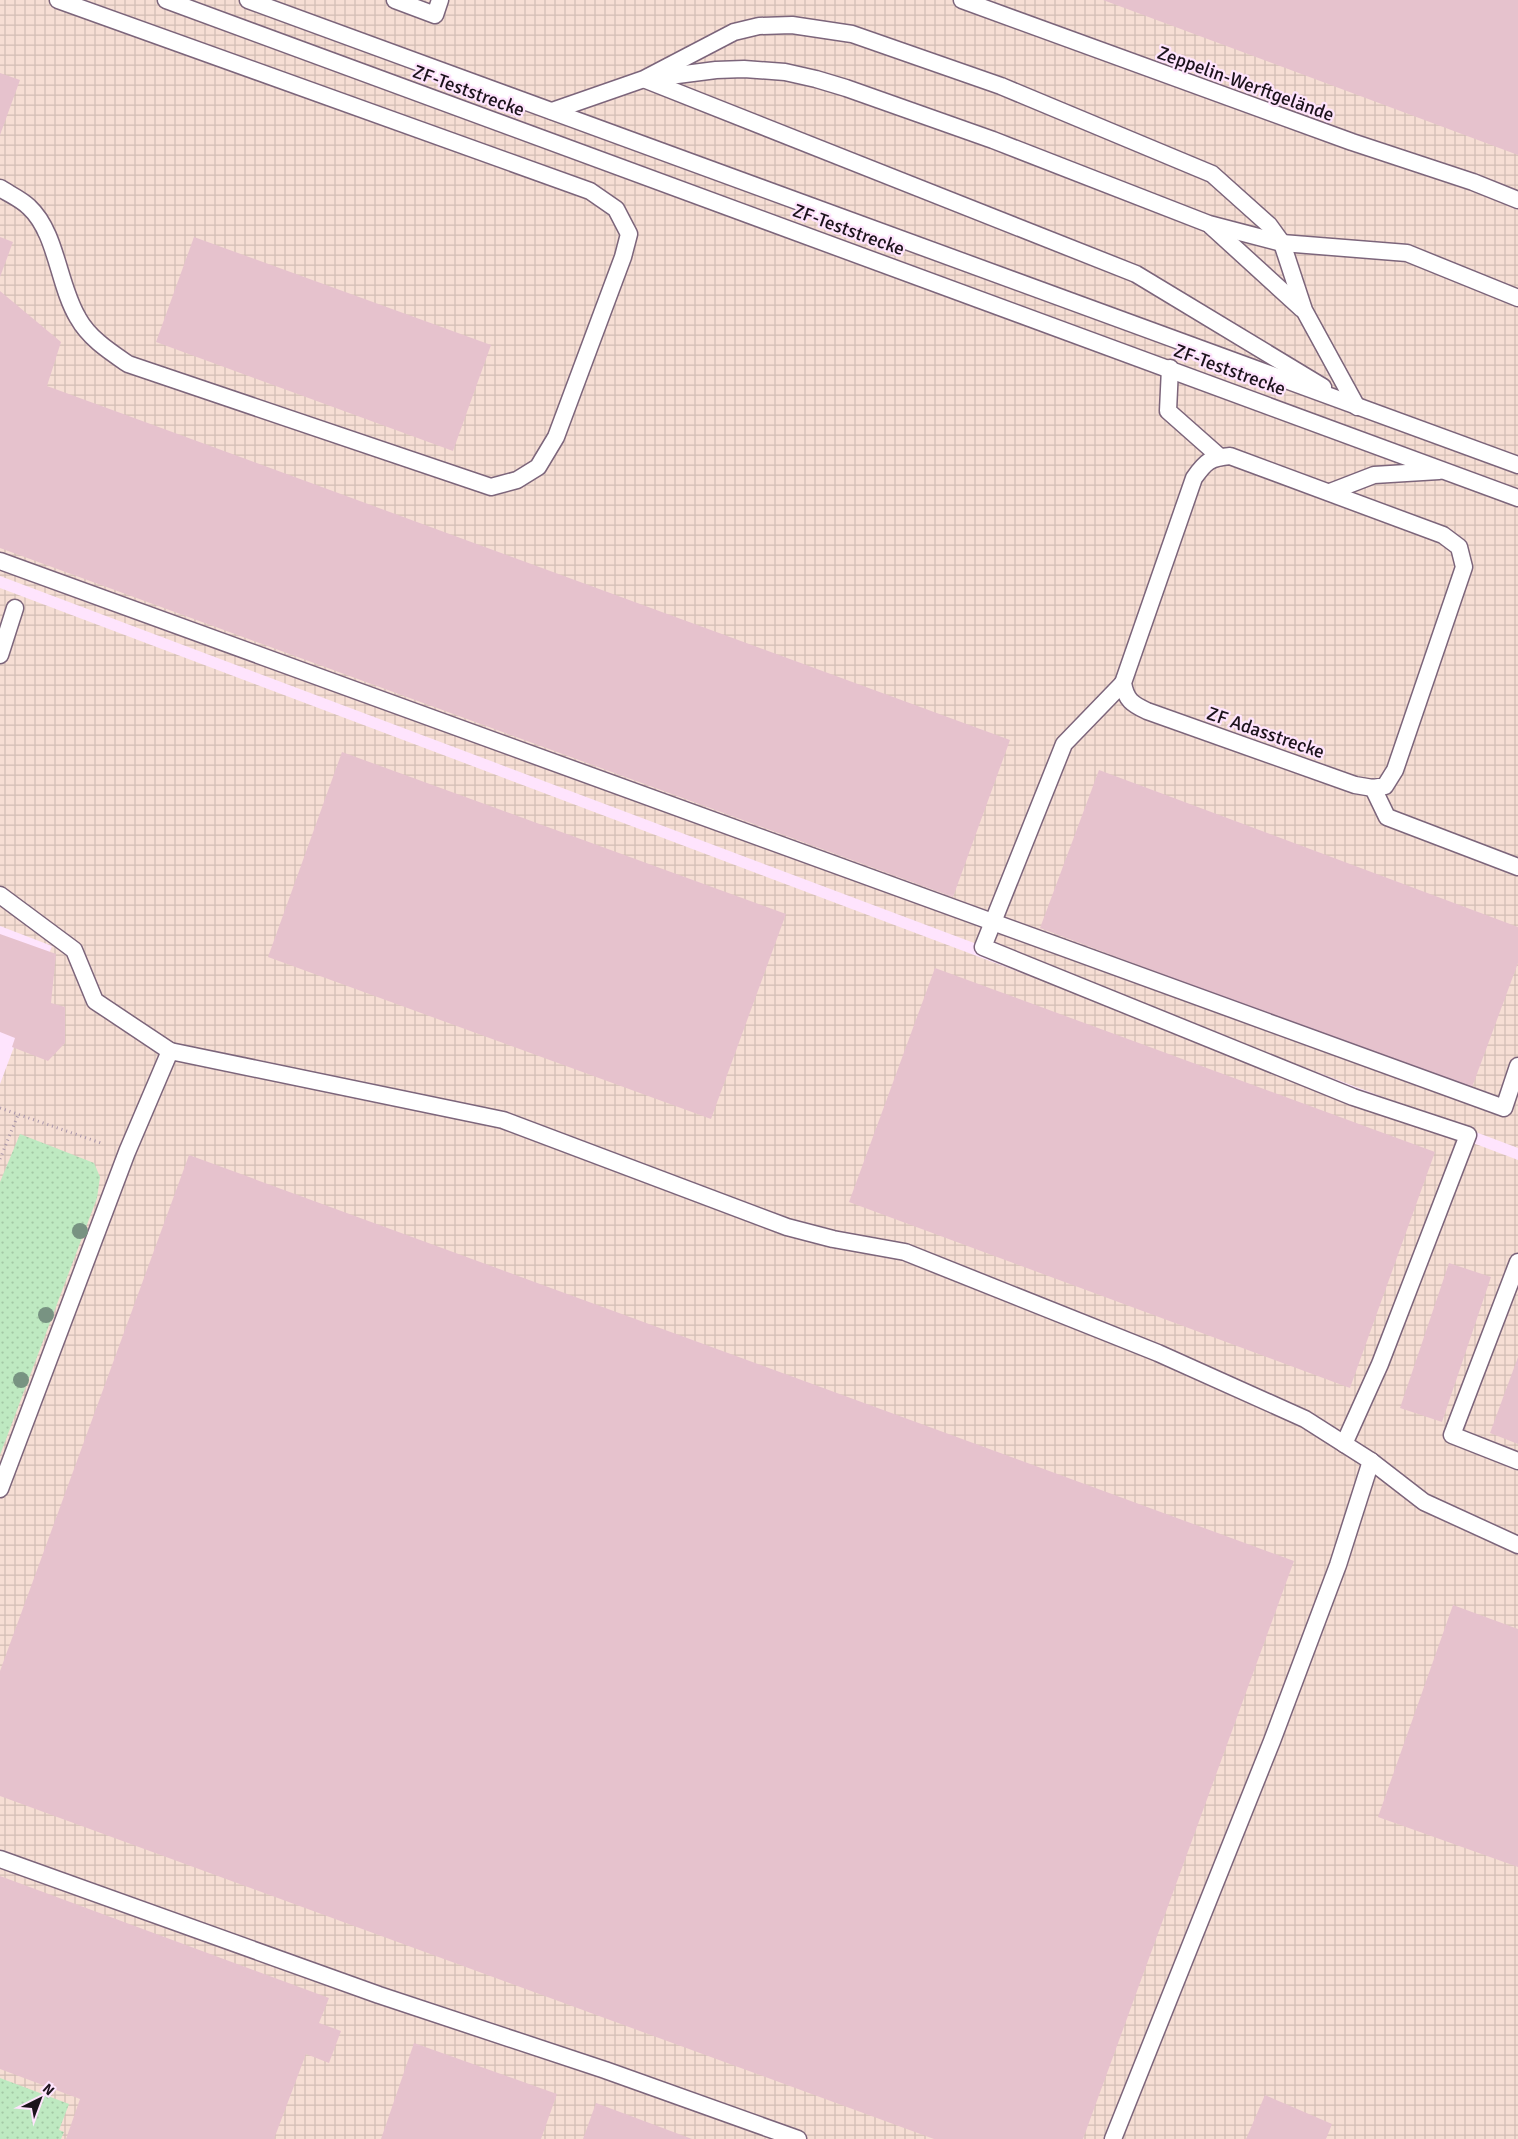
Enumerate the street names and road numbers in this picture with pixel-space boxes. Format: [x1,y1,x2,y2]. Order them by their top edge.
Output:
street label: Zeppelin-Werftgelände [1154,41,1337,127]
street label: ZF-Teststrecke [409,60,528,122]
street label: ZF-Teststrecke [789,199,908,261]
street label: ZF-Teststrecke [1170,339,1289,401]
street label: ZF Adasstrecke [1204,702,1328,764]

